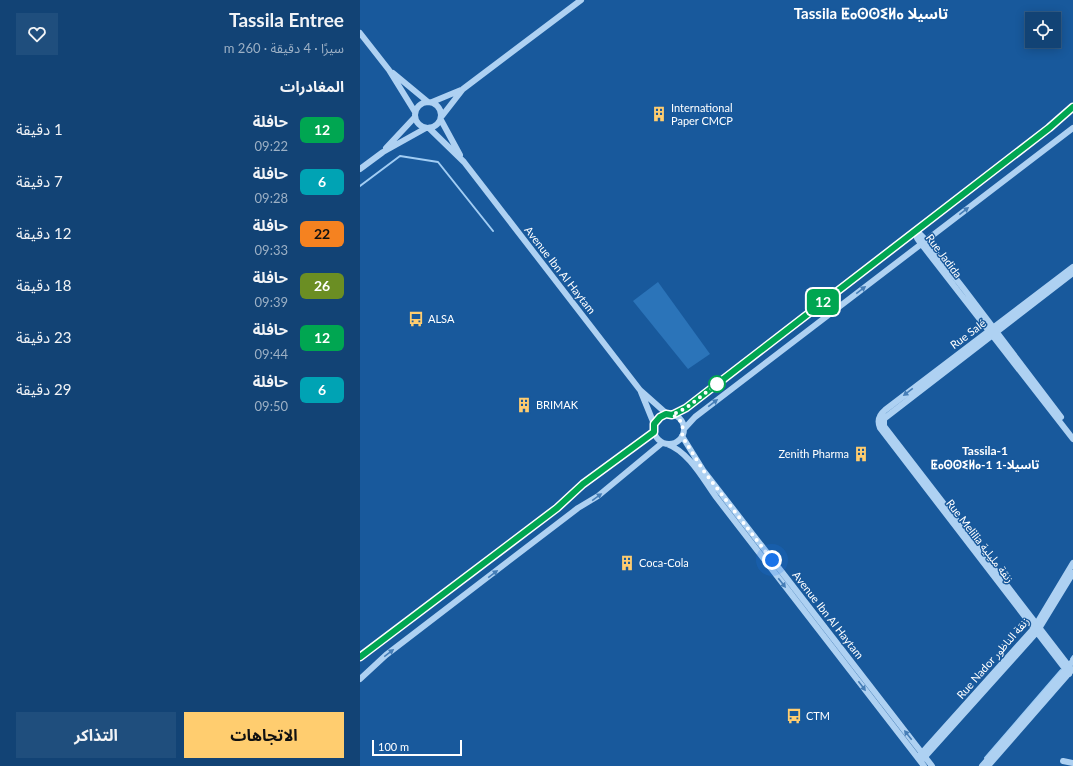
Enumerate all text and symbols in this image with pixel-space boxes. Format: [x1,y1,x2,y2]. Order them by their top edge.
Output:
district label: Tassila ⵟⴰⵙⵙⵉⵍⴰ تاسيلا [794,4,949,22]
text: Tassila Entree [229,8,344,31]
map controls [1025,12,1061,48]
button: locate [1025,12,1061,48]
button: heart [16,13,58,55]
text: سيرًا · 4 دقيقة · 260 m [224,40,344,56]
text: المغادرات [280,77,344,95]
place label: International Paper CMCP [671,101,733,127]
building icon: International Paper CMCP [650,105,668,123]
text: حافلة [253,112,288,130]
text: 1 دقيقة [16,120,63,138]
text: 12 [314,121,330,138]
text: 09:22 [255,138,288,154]
text: حافلة [253,164,288,182]
text: 7 دقيقة [16,172,63,190]
text: 6 [318,173,326,190]
text: 09:28 [255,190,288,206]
one-way arrow [959,207,969,215]
text: حافلة [253,216,288,234]
street label: Avenue Ibn Al Haytam [522,223,599,316]
text: 12 دقيقة [16,224,71,242]
text: 22 [314,225,330,242]
street label: Rue Jadida [924,231,965,280]
text: 09:33 [255,242,288,258]
text: حافلة [253,268,288,286]
text: 18 دقيقة [16,276,71,294]
text: 26 [314,277,330,294]
one-way arrow [855,286,866,294]
line badge: 12 [805,289,841,315]
text: 12 [815,293,831,310]
text: 09:39 [255,294,288,310]
bus stop icon: ALSA [407,310,425,328]
place label: ALSA [428,312,455,325]
street label: Rue Salé [947,316,988,351]
text: حافلة [253,320,288,338]
text: 23 دقيقة [16,328,71,346]
text: 12 [314,329,330,346]
text: 09:44 [255,346,288,362]
text: حافلة [253,372,288,390]
unlabelled marker [708,375,726,393]
text: 29 دقيقة [16,380,71,398]
text: 6 [318,381,326,398]
one-way arrow [903,388,914,396]
building icon: BRIMAK [515,396,533,414]
text: 09:50 [255,398,288,414]
place label: BRIMAK [536,398,579,411]
one-way arrow [708,399,719,407]
district label: Tassila-1 ⵟⴰⵙⵙⵉⵍⴰ-1 1-تاسيلا [931,443,1040,472]
building icon: Zenith Pharma [852,445,870,463]
place label: Zenith Pharma [778,447,849,460]
one-way arrow [591,492,602,501]
street label: Rue Melilia زنقة مليلية [943,496,1017,586]
your location [762,550,782,570]
building icon: Coca-Cola [618,554,636,572]
place label: Coca-Cola [639,556,689,569]
street label: Avenue Ibn Al Haytam [790,568,867,661]
one-way arrow [487,570,498,578]
one-way arrow [778,578,787,589]
street label: Rue Nador زنقة الناظور [954,614,1032,702]
one-way arrow [384,649,395,657]
one-way arrow [858,681,866,691]
bus stop icon: CTM [785,707,803,725]
place label: CTM [806,709,830,722]
button: التذاكر [16,712,176,758]
button: الاتجاهات [184,712,344,758]
one-way arrow [905,730,913,740]
scale bar [372,738,462,757]
text: 100 m [378,740,409,753]

